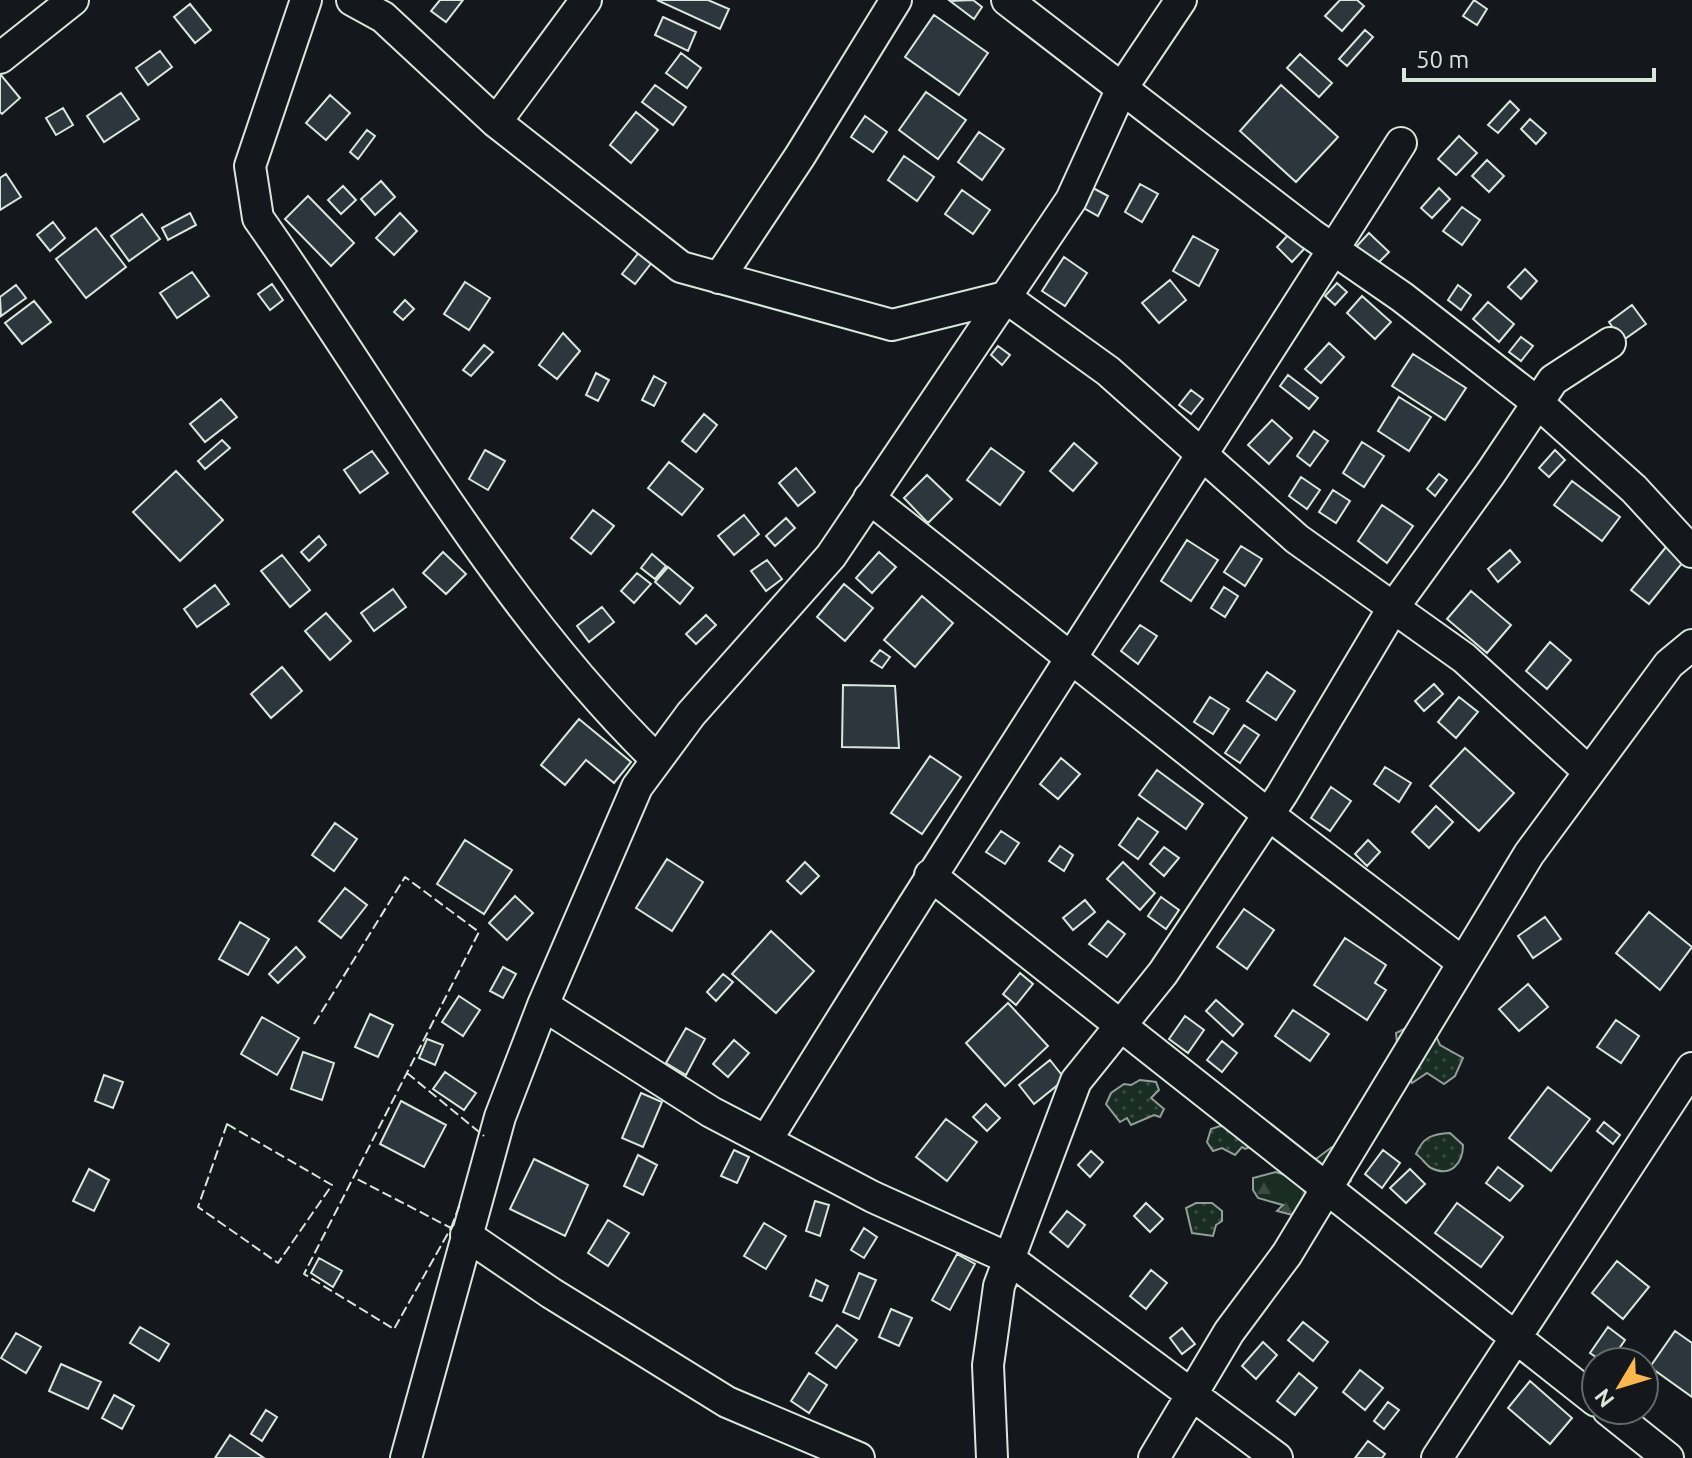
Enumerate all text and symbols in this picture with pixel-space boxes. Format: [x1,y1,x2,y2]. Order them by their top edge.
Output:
scale bar [1404,32,1654,82]
text: 50 m [1416,46,1469,73]
north arrow [1580,1346,1660,1426]
text: N [1589,1384,1619,1413]

